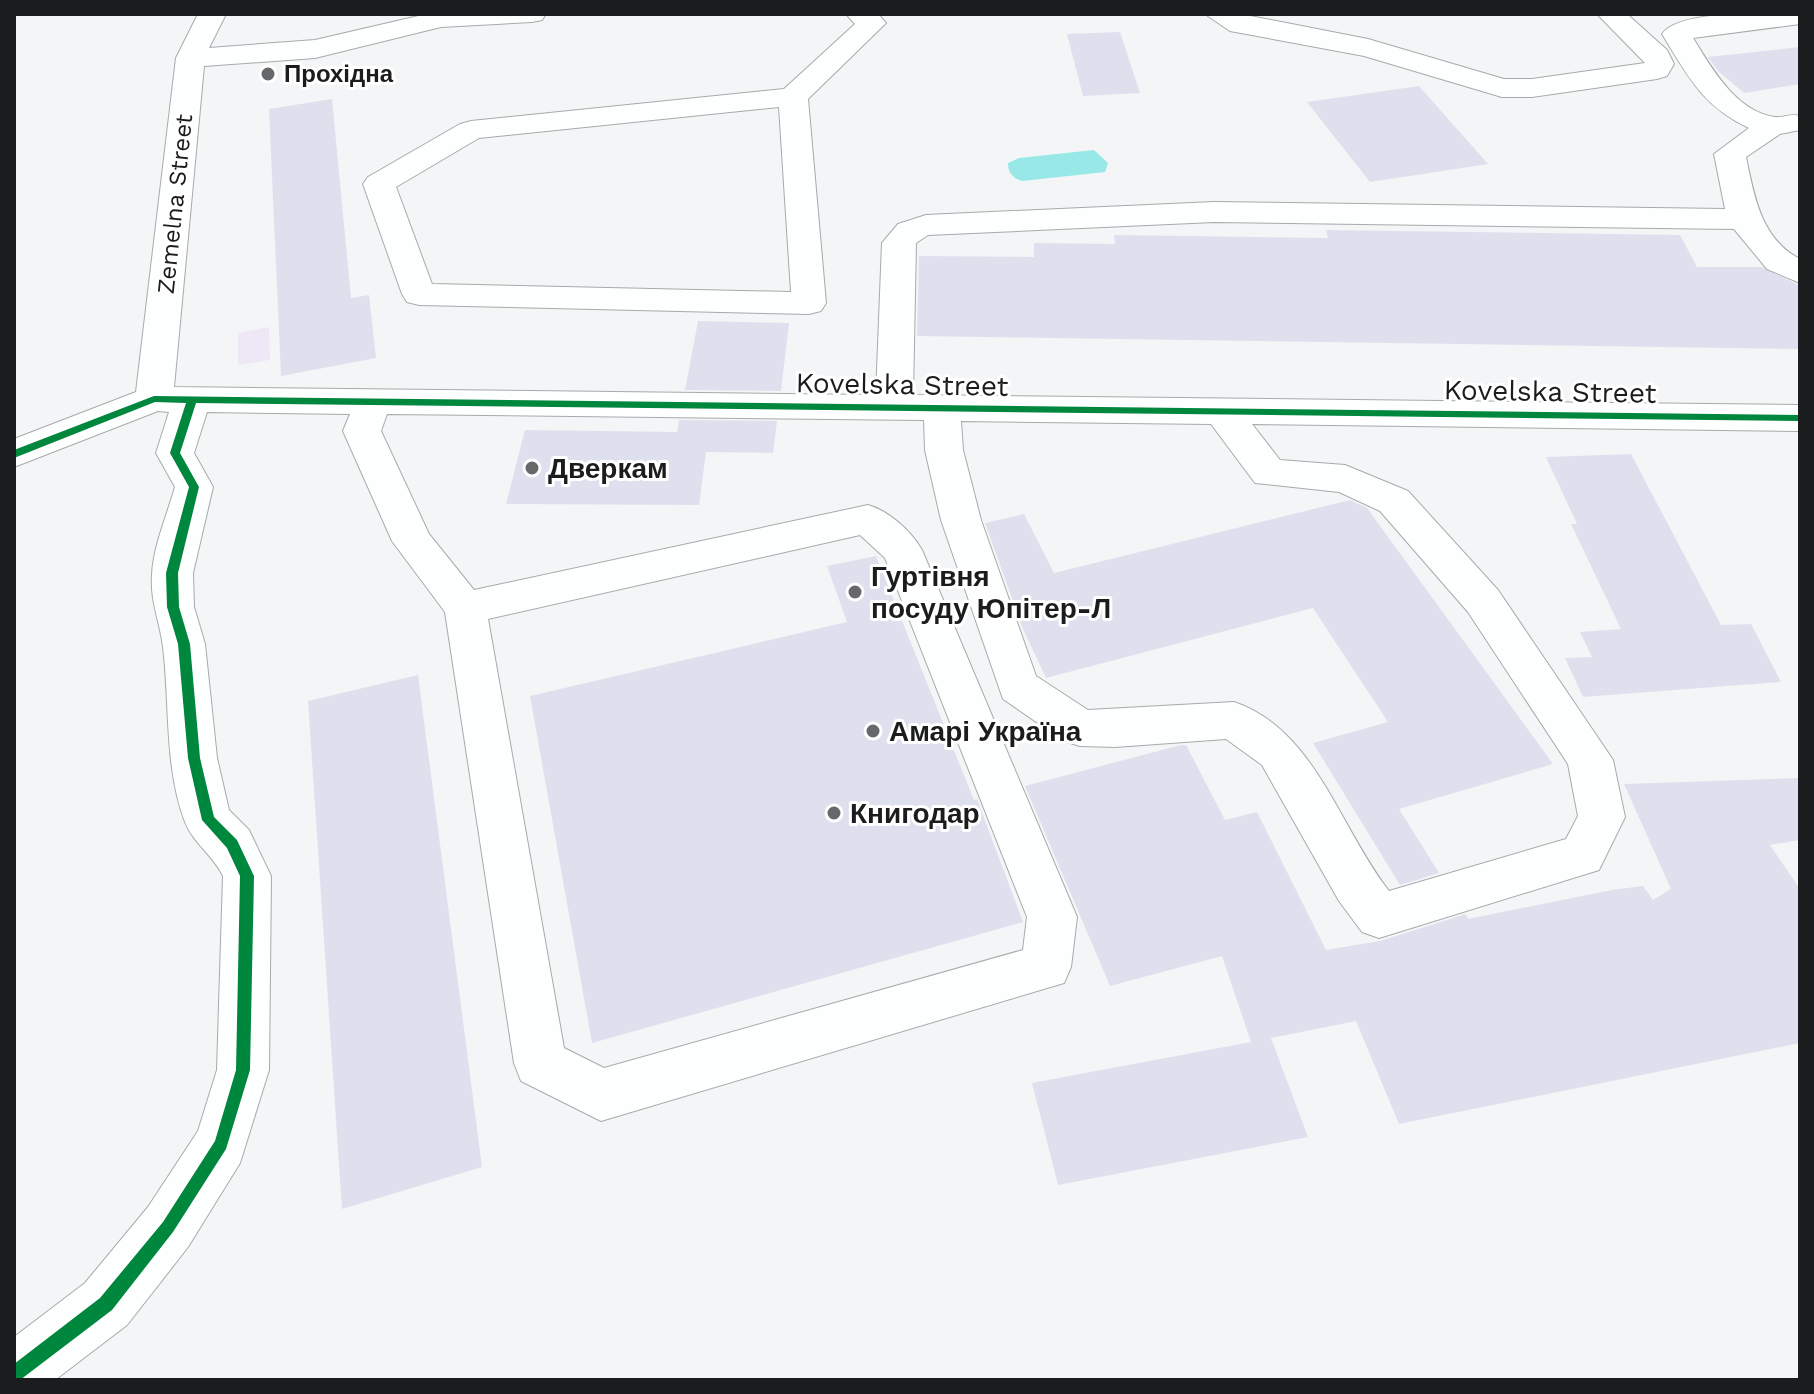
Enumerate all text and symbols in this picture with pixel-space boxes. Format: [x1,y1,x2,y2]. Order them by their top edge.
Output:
place label: Прохідна [284,60,394,88]
marker: Прохідна [259,65,277,83]
street label: Zemelna Street [152,113,198,295]
street label: Kovelska Street [795,366,1009,403]
street label: Kovelska Street [1443,373,1657,410]
place label: Дверкам [548,452,668,485]
marker: Дверкам [523,459,541,477]
place label: Гуртівня посуду Юпітер-Л [871,560,1111,625]
marker: Гуртівня посуду Юпітер-Л [846,583,864,601]
place label: Амарі Україна [889,715,1082,748]
marker: Амарі Україна [864,722,882,740]
place label: Книгодар [850,797,980,830]
marker: Книгодар [825,804,843,822]

